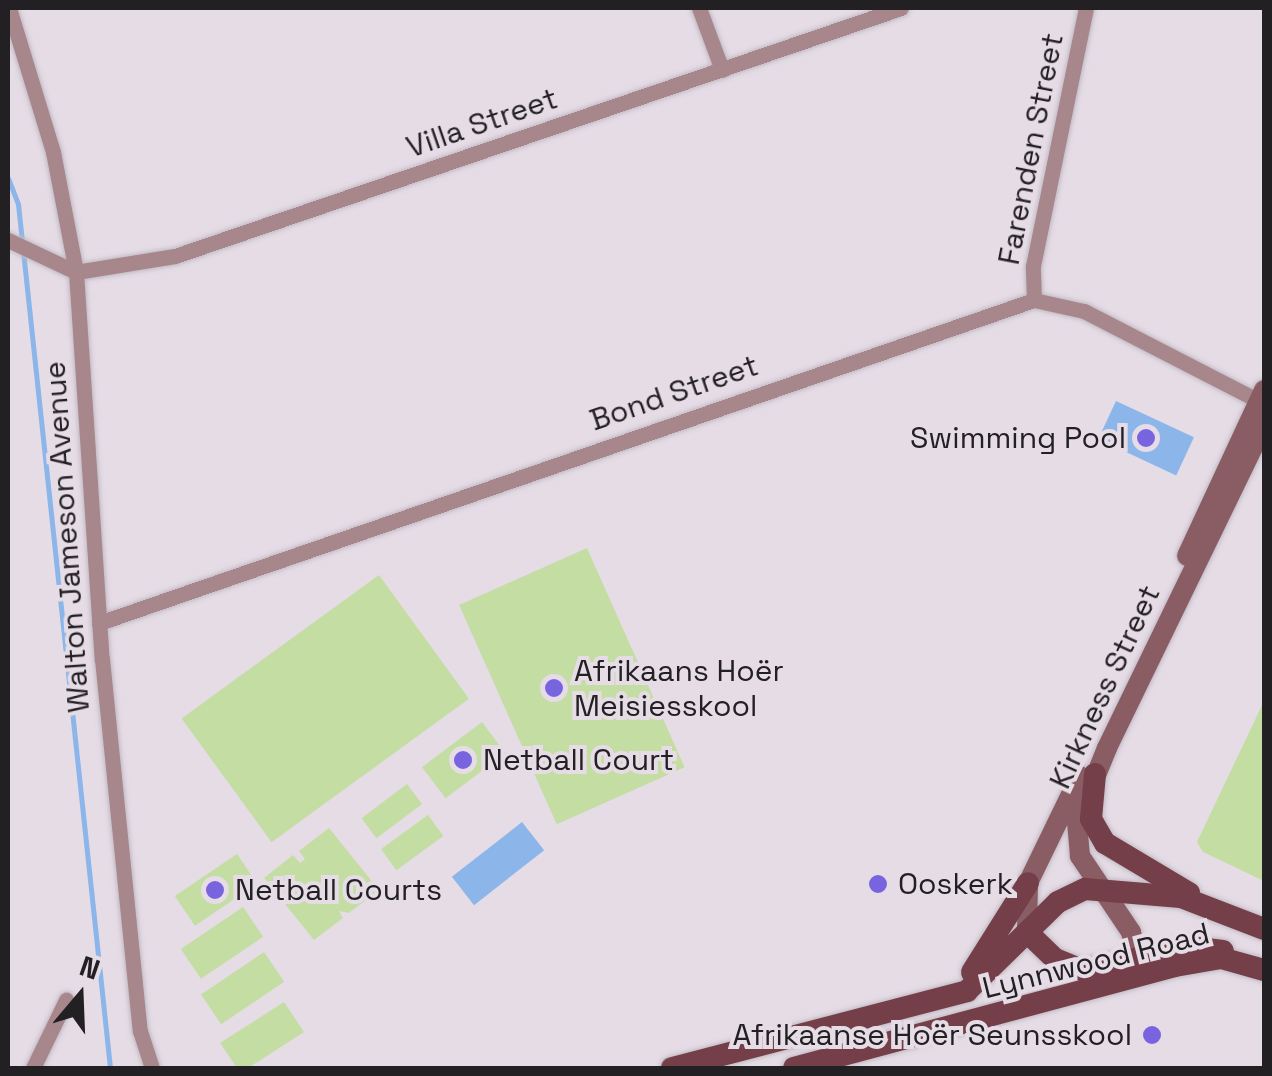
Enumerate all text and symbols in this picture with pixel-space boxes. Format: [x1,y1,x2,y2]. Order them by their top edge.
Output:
street label: Farenden Street [991,30,1071,268]
street label: Villa Street [402,80,562,166]
street label: Bond Street [585,347,763,439]
street label: Walton Jameson Avenue [37,360,97,714]
place label: Swimming Pool [910,420,1126,456]
marker: Swimming Pool [1135,427,1157,449]
street label: Kirkness Street [1042,580,1168,794]
place label: Afrikaans Hoër Meisiesskool [574,653,784,724]
marker: Afrikaans Hoër Meisiesskool [543,677,565,699]
place label: Netball Court [483,742,674,778]
marker: Netball Court [452,749,474,771]
place label: Ooskerk [898,866,1013,902]
place label: Netball Courts [235,872,442,908]
marker: Ooskerk [867,873,889,895]
marker: Netball Courts [204,879,226,901]
street label: Lynnwood Road [979,915,1213,1007]
north arrow [30,946,130,1046]
text: N [75,948,104,988]
place label: Afrikaanse Hoër Seunsskool [732,1017,1132,1053]
marker: Afrikaanse Hoër Seunsskool [1141,1024,1163,1046]

